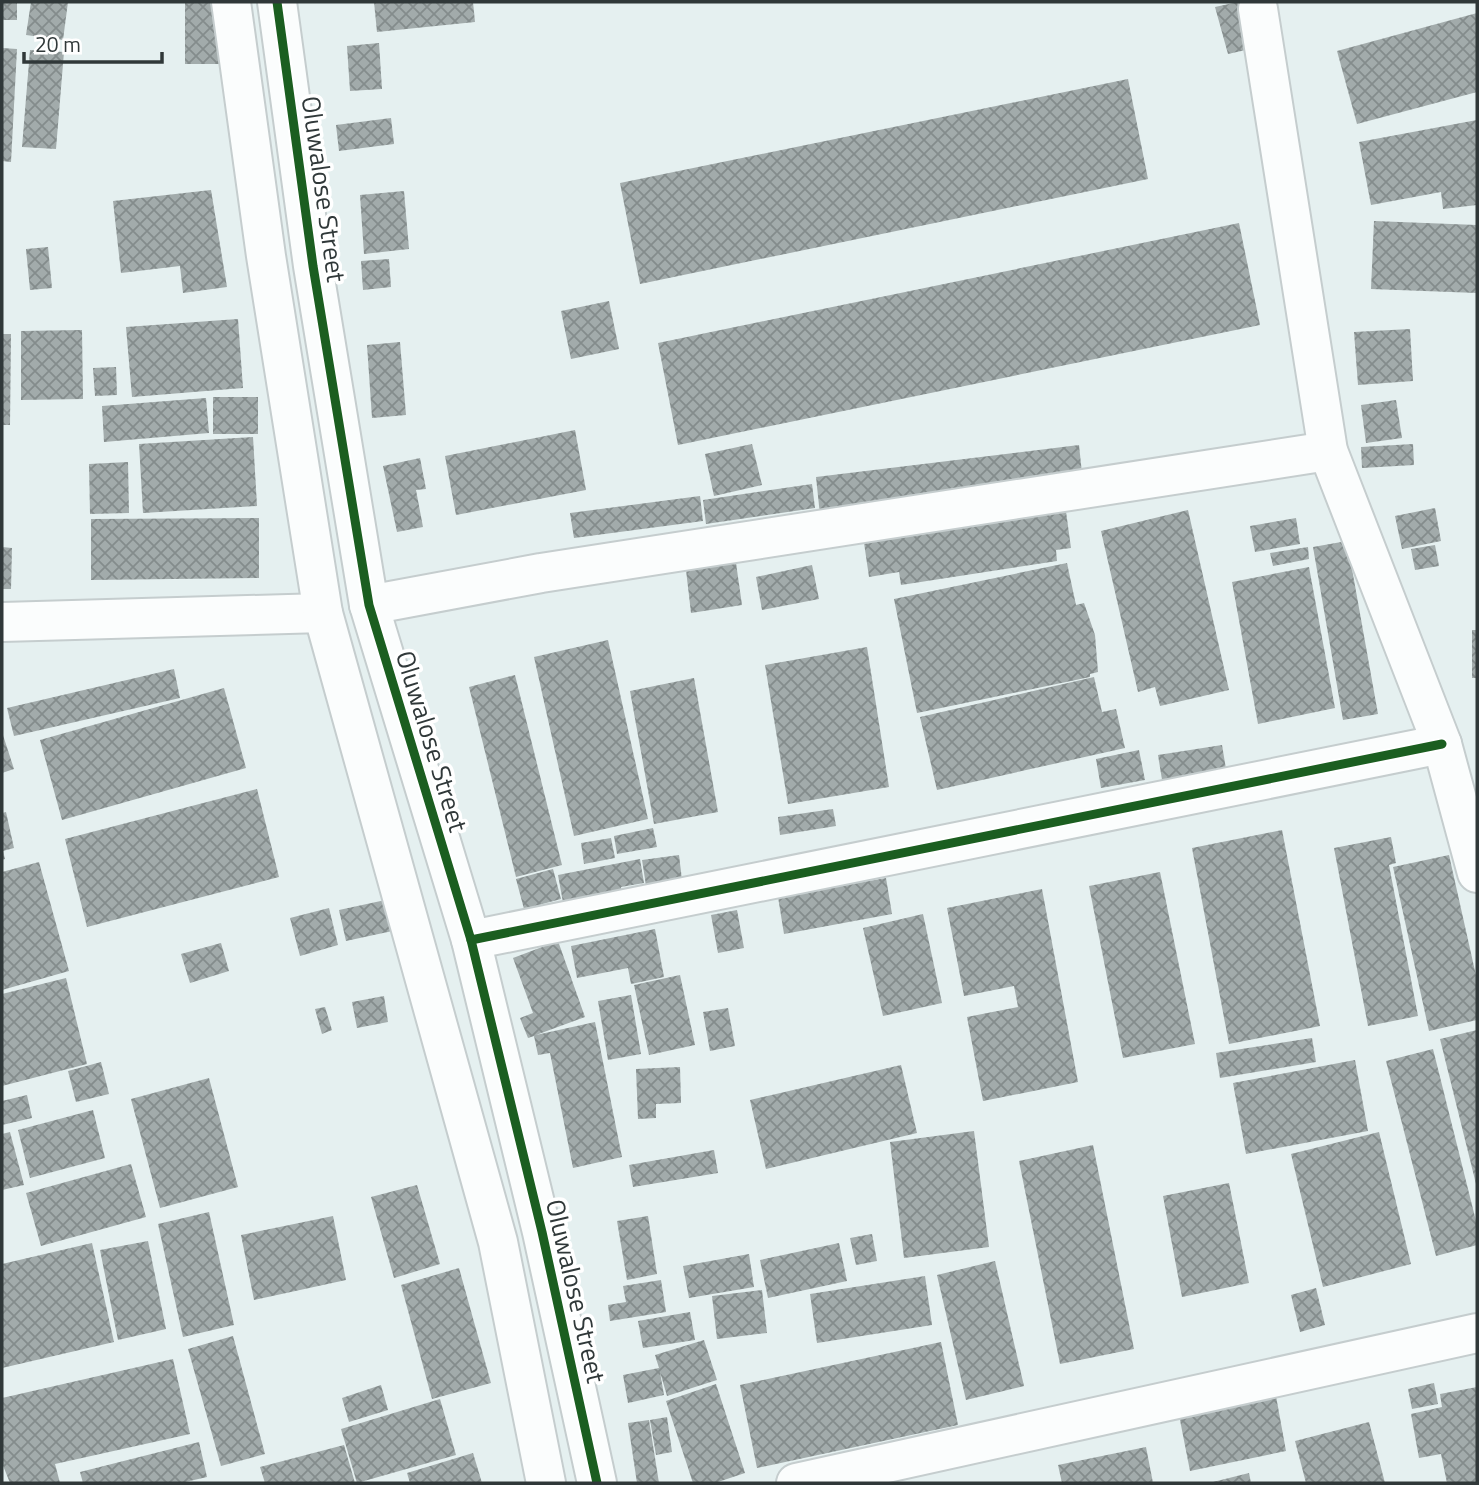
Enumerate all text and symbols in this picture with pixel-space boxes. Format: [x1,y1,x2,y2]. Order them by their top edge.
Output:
scale bar [24,21,163,65]
text: 20 m [35,28,81,60]
street label: Oluwalose Street [292,94,356,284]
street label: Oluwalose Street [386,646,478,836]
street label: Oluwalose Street [536,1195,616,1387]

